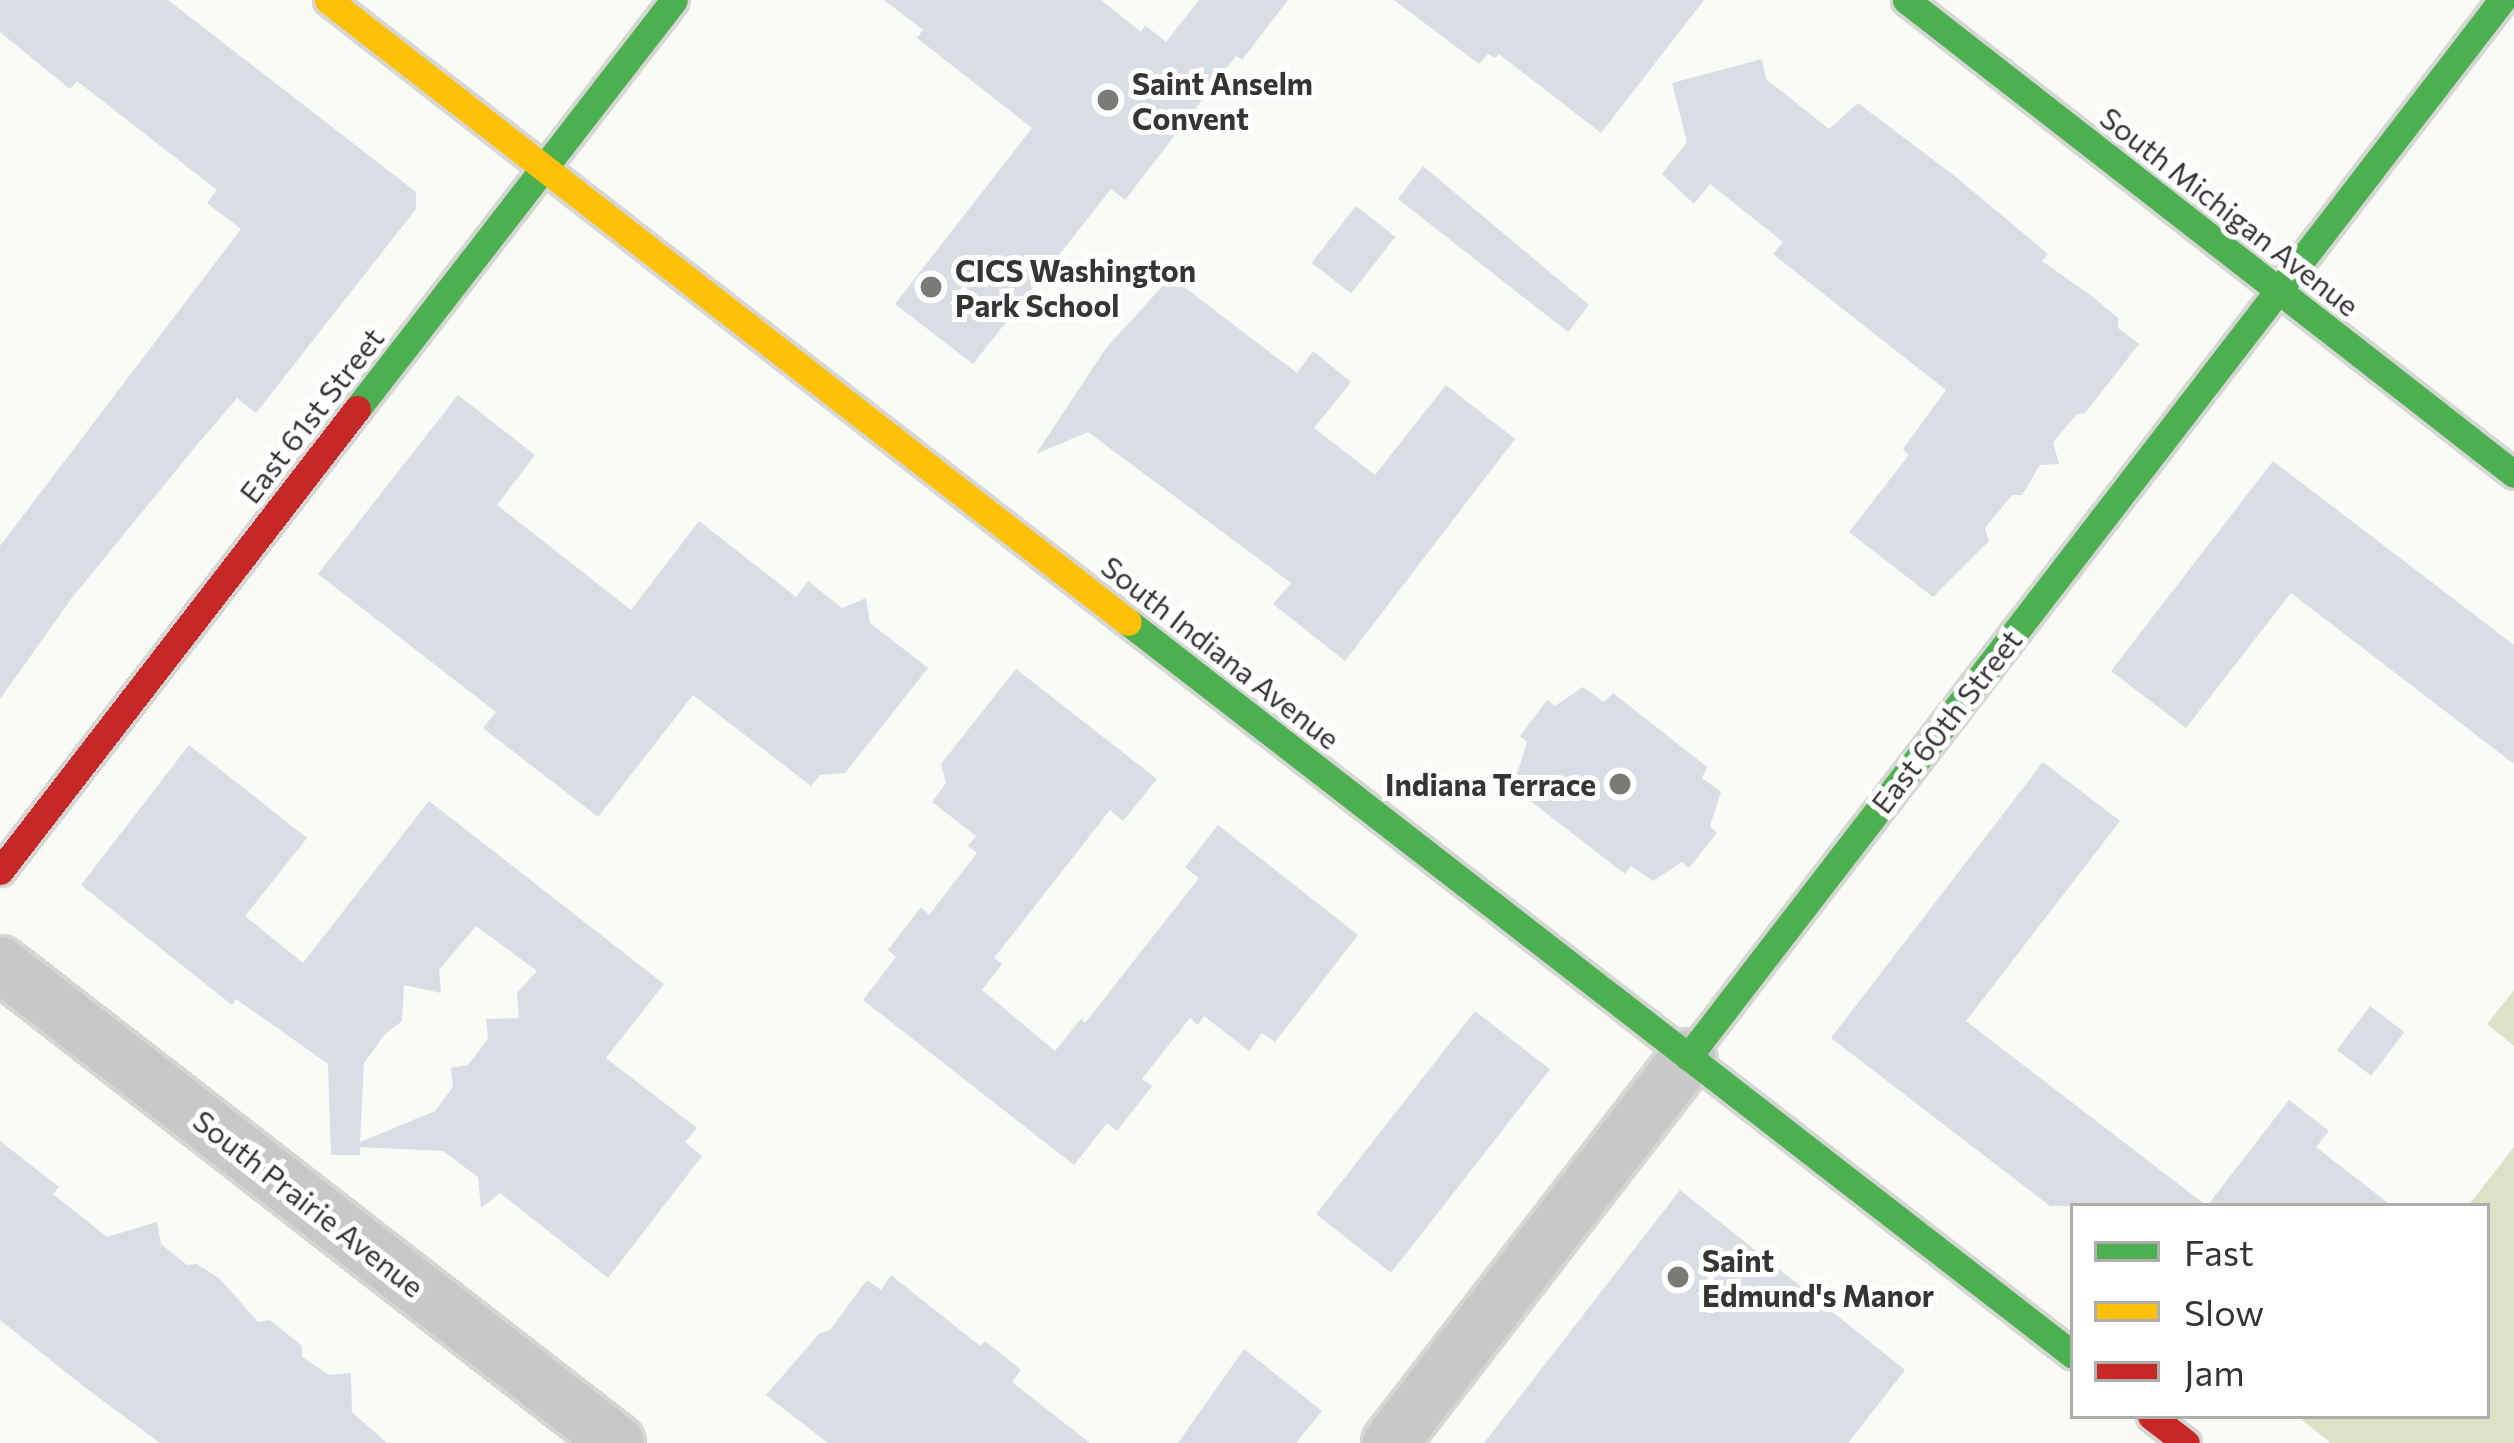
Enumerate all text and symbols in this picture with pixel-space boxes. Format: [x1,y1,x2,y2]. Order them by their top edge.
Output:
place label: Saint Anselm Convent [1132,65,1313,136]
marker: Saint Anselm Convent [1095,87,1121,113]
street label: South Michigan Avenue [2093,99,2367,323]
place label: CICS Washington Park School [955,252,1196,322]
marker: CICS Washington Park School [918,274,944,300]
street label: East 61st Street [231,320,391,510]
street label: South Indiana Avenue [1095,548,1347,756]
street label: East 60th Street [1863,622,2029,820]
place label: Indiana Terrace [1385,766,1596,802]
marker: Indiana Terrace [1607,771,1633,797]
street label: South Prairie Avenue [187,1102,431,1304]
legend [2070,1203,2490,1419]
text: Fast [2184,1229,2254,1273]
place label: Saint Edmund's Manor [1702,1242,1934,1312]
marker: Saint Edmund's Manor [1665,1264,1691,1290]
text: Slow [2184,1289,2264,1333]
text: Jam [2184,1349,2245,1393]

